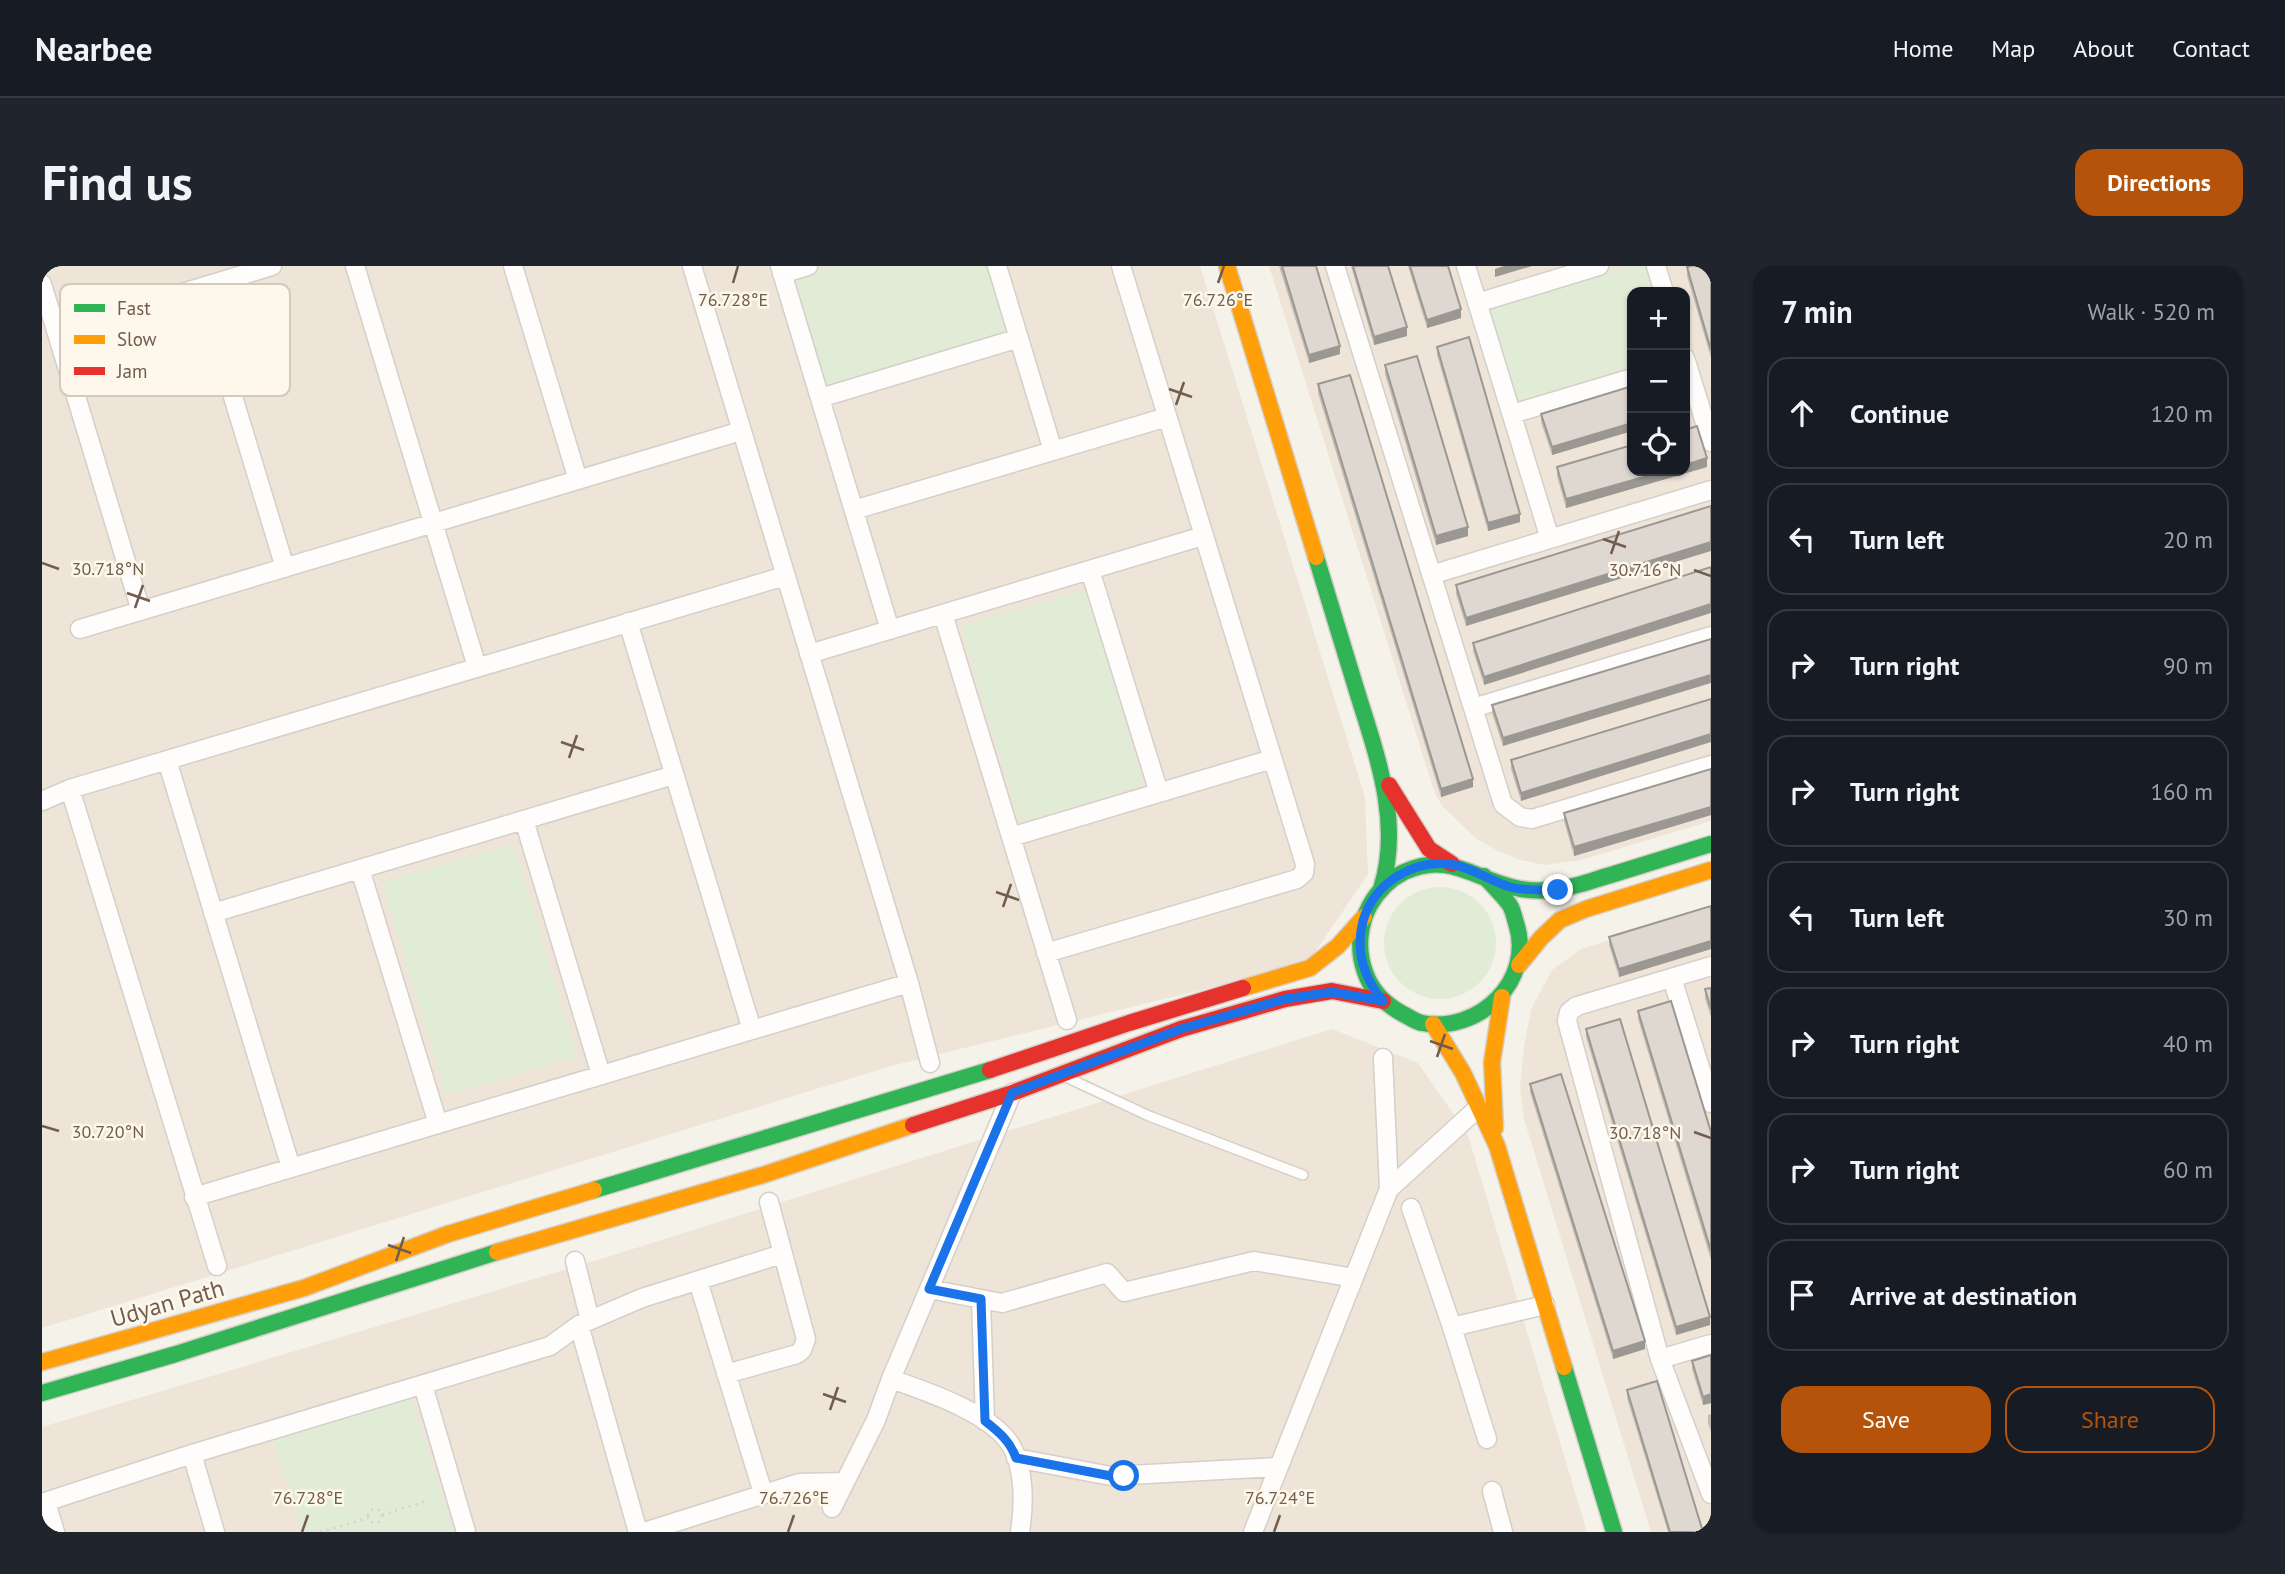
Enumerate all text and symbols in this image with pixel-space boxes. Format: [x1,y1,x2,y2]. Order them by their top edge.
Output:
text: Nearbee [35,27,152,70]
text: Home [1893,33,1953,64]
text: Map [1991,33,2035,64]
text: About [2073,33,2134,64]
text: Contact [2172,33,2250,64]
button: Directions [2075,149,2243,216]
text: Find us [42,150,193,214]
legend [60,284,290,396]
map controls [1627,287,1690,476]
button: + [1627,287,1690,350]
text: 76.728°E [698,288,768,311]
text: 76.726°E [1183,288,1253,311]
text: 7 min [1781,292,1853,331]
text: Fast [117,296,151,320]
text: Walk · 520 m [2088,297,2215,326]
text: Slow [117,327,157,351]
button: − [1627,350,1690,413]
text: Jam [116,359,147,383]
icon: ahead [1783,394,1821,432]
text: Continue [1850,397,1949,430]
text: 120 m [2151,399,2213,428]
button: locate [1627,413,1690,476]
icon: left [1783,520,1821,558]
text: Turn left [1850,523,1944,556]
text: 20 m [2163,525,2213,554]
text: 30.718°N [72,557,144,580]
text: 30.716°N [1609,558,1681,581]
icon: right [1783,646,1821,684]
text: Turn right [1850,649,1959,682]
text: 90 m [2163,651,2213,680]
icon: right [1783,772,1821,810]
text: Turn right [1850,775,1959,808]
text: 160 m [2151,777,2213,806]
route end [1542,874,1573,905]
icon: left [1783,898,1821,936]
text: Turn left [1850,901,1944,934]
text: 30 m [2163,903,2213,932]
icon: right [1783,1024,1821,1062]
text: Turn right [1850,1027,1959,1060]
text: 40 m [2163,1029,2213,1058]
text: 30.720°N [72,1120,144,1143]
text: 30.718°N [1609,1121,1681,1144]
icon: right [1783,1150,1821,1188]
text: Turn right [1850,1153,1959,1186]
text: 60 m [2163,1155,2213,1184]
street label: Udyan Path [107,1272,227,1334]
icon: arrive [1783,1276,1821,1314]
text: Arrive at destination [1850,1279,2077,1312]
button: Save [1781,1386,1991,1453]
button: Share [2005,1386,2215,1453]
route start [1108,1460,1139,1491]
text: 76.728°E [273,1486,343,1509]
text: 76.726°E [759,1486,829,1509]
text: 76.724°E [1245,1486,1315,1509]

